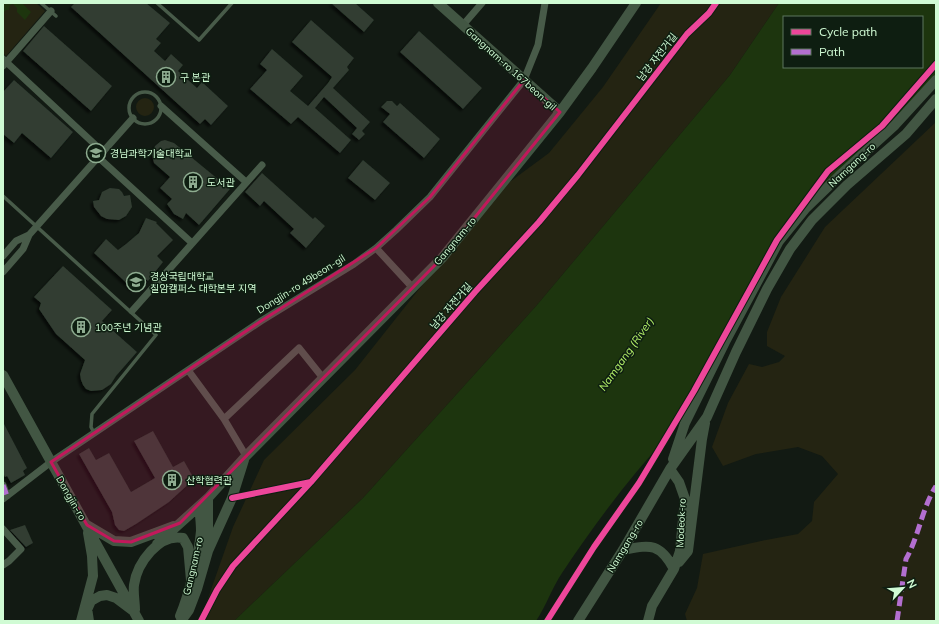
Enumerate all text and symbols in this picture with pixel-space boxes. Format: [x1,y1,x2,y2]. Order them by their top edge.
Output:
legend [783,16,923,68]
text: Cycle path [819,24,877,39]
street label: Gangnam-ro 167beon-gil [463,25,559,113]
street label: 남강 자전거길 [634,30,680,84]
text: Path [819,44,845,59]
building icon: 구 본관 [155,66,177,88]
place label: 구 본관 [180,71,211,84]
street label: Namgang-ro [826,140,878,190]
school or university icon: 경남과학기술대학교 [85,142,107,164]
place label: 경남과학기술대학교 [110,147,193,160]
building icon: 도서관 [182,171,204,193]
place label: 도서관 [207,176,235,189]
street label: Gangnam-ro [431,214,479,268]
street label: Dongjin-ro 49beon-gil [254,251,348,317]
place label: 경상국립대학교 칠암캠퍼스 대학본부 지역 [150,270,256,295]
school or university icon: 경상국립대학교 칠암캠퍼스 대학본부 지역 [125,271,147,293]
street label: 남강 자전거길 [427,280,475,332]
water label: Namgang (River) [595,314,657,394]
building icon: 100주년 기념관 [70,316,92,338]
place label: 100주년 기념관 [95,321,162,334]
building icon: 산학협력관 [161,469,183,491]
street label: Dongjin-ro [53,473,89,523]
place label: 산학협력관 [186,474,233,487]
street label: Modeok-ro [673,497,689,548]
street label: Namgang-ro [604,517,646,575]
street label: Gangnam-ro [180,535,206,596]
north arrow [883,568,923,608]
text: N [904,577,920,590]

